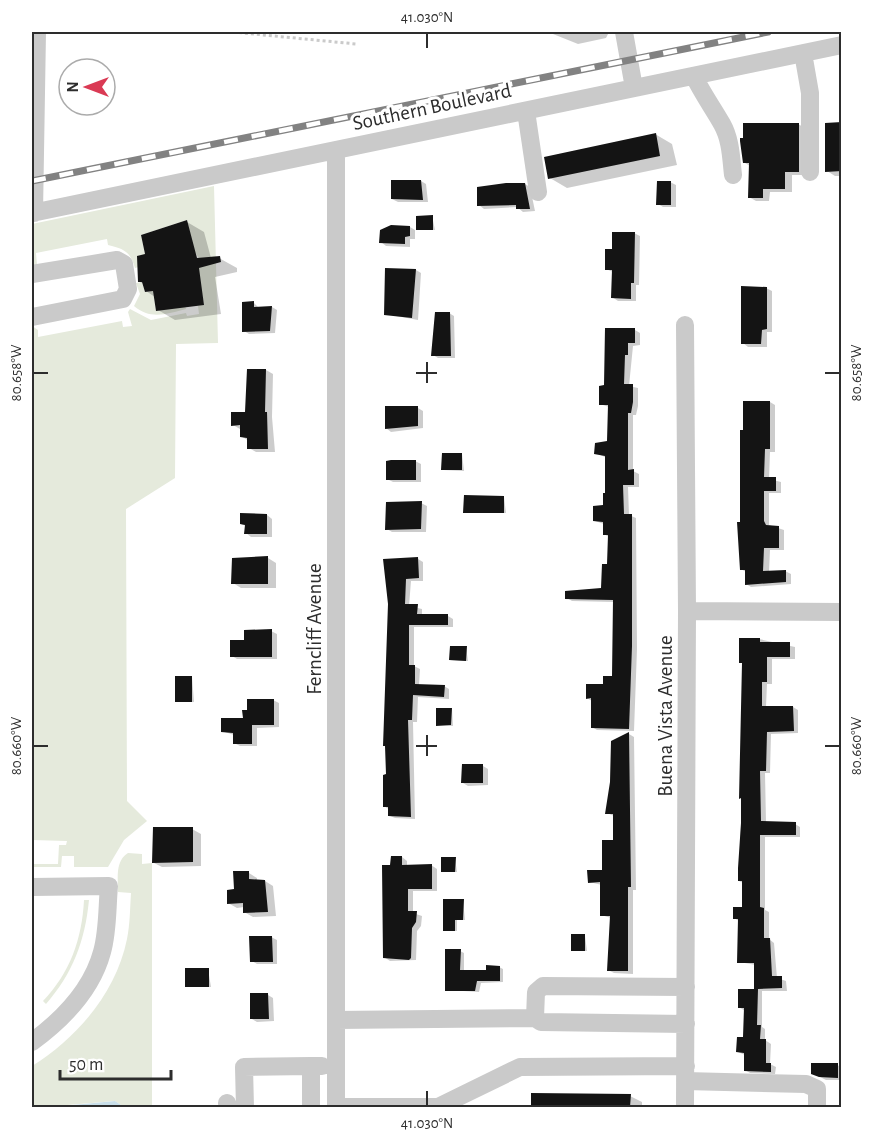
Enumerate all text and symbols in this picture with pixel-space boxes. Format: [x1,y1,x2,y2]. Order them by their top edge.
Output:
text: 41.030°N [401,10,453,25]
north arrow [57,57,117,117]
street label: Southern Boulevard [351,80,513,134]
text: N [65,81,81,93]
text: 80.658°W [9,344,24,401]
text: 80.658°W [849,344,864,401]
street label: Ferncliff Avenue [304,563,325,695]
street label: Buena Vista Avenue [655,635,676,797]
text: 80.660°W [9,716,24,775]
text: 80.660°W [849,716,864,775]
scale bar [60,1043,171,1081]
text: 50 m [69,1056,103,1074]
text: 41.030°N [401,1116,453,1131]

